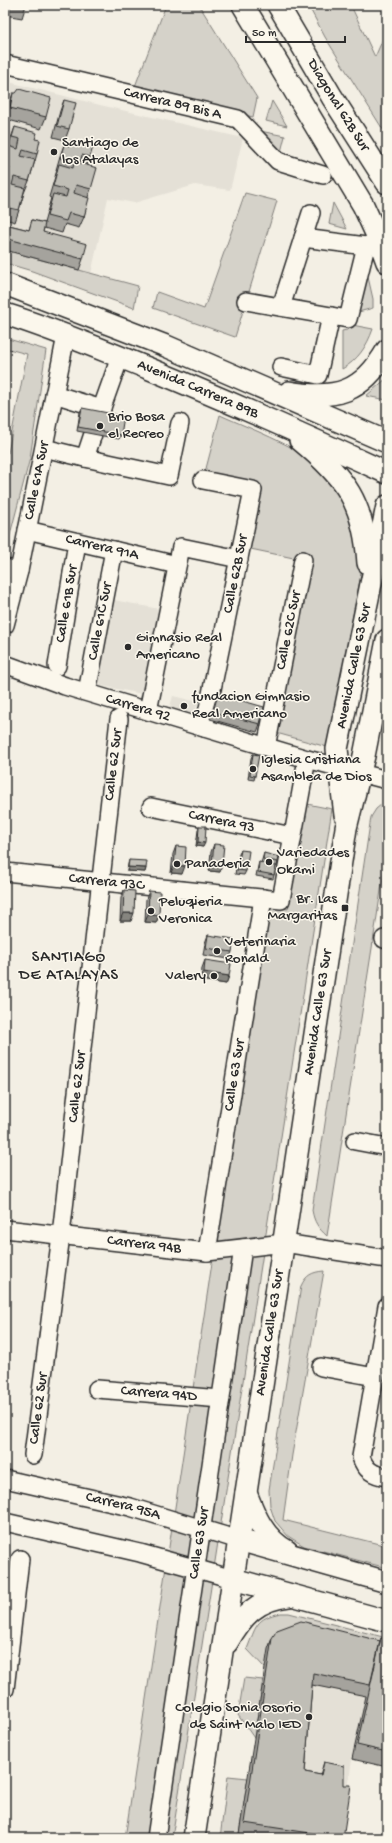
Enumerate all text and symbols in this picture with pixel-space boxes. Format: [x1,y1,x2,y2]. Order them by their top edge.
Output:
scale bar [246,18,345,44]
text: 50 m [252,27,277,41]
street label: Diagonal 62B Sur [302,55,374,156]
street label: Carrera 89 Bis A [122,83,224,124]
place label: Santiago de los Atalayas [62,134,139,169]
marker: Santiago de los Atalayas [49,147,59,157]
street label: Avenida Carrera 89B [135,356,261,423]
place label: Brio Bosa el Recreo [107,408,166,443]
marker: Brio Bosa el Recreo [95,421,105,431]
street label: Calle 61A Sur [20,438,54,521]
street label: Carrera 91A [64,530,141,565]
street label: Calle 62B Sur [220,531,253,615]
street label: Calle 61B Sur [52,562,82,644]
street label: Calle 61C Sur [84,579,117,662]
street label: Calle 62C Sur [272,587,306,671]
street label: Avenida Calle 63 Sur [332,601,376,730]
place label: Gimnasio Real Americano [136,629,222,664]
marker: Gimnasio Real Americano [123,642,133,652]
place label: fundacion Gimnasio Real Americano [191,688,310,723]
street label: Carrera 92 [103,690,172,726]
marker: fundacion Gimnasio Real Americano [179,701,189,711]
street label: Calle 62 Sur [101,726,127,802]
place label: Iglesia Cristiana Asamblea de Dios [261,751,372,786]
marker: Iglesia Cristiana Asamblea de Dios [248,764,258,774]
street label: Carrera 93 [187,806,257,837]
place label: Variedades Okami [276,844,350,879]
place label: Panaderia [184,855,251,873]
marker: Variedades Okami [264,857,274,867]
marker: Panaderia [172,859,182,869]
street label: Carrera 93C [68,870,146,895]
place label: Br. Las Margaritas [268,890,337,925]
place label: Peluqieria Veronica [158,893,223,928]
marker: Br. Las Margaritas [340,903,350,913]
marker: Peluqieria Veronica [146,906,156,916]
place label: Veterinaria Ronald [224,933,297,968]
marker: Veterinaria Ronald [212,946,222,956]
street label: Avenida Calle 63 Sur [300,946,337,1076]
district label: SANTIAGO DE ATALAYAS [18,949,119,986]
place label: Valery [165,967,207,985]
marker: Valery [209,971,219,981]
street label: Calle 63 Sur [220,1036,250,1113]
street label: Calle 62 Sur [65,1048,91,1124]
street label: Carrera 94B [106,1232,182,1258]
street label: Avenida Calle 63 Sur [252,1267,289,1397]
street label: Calle 62 Sur [25,1370,53,1445]
street label: Carrera 94D [120,1382,198,1406]
street label: Carrera 95A [84,1488,163,1525]
street label: Calle 63 Sur [185,1504,214,1580]
place label: Colegio Sonia Osorio de Saint Malo IED [175,1699,301,1734]
marker: Colegio Sonia Osorio de Saint Malo IED [304,1712,314,1722]

